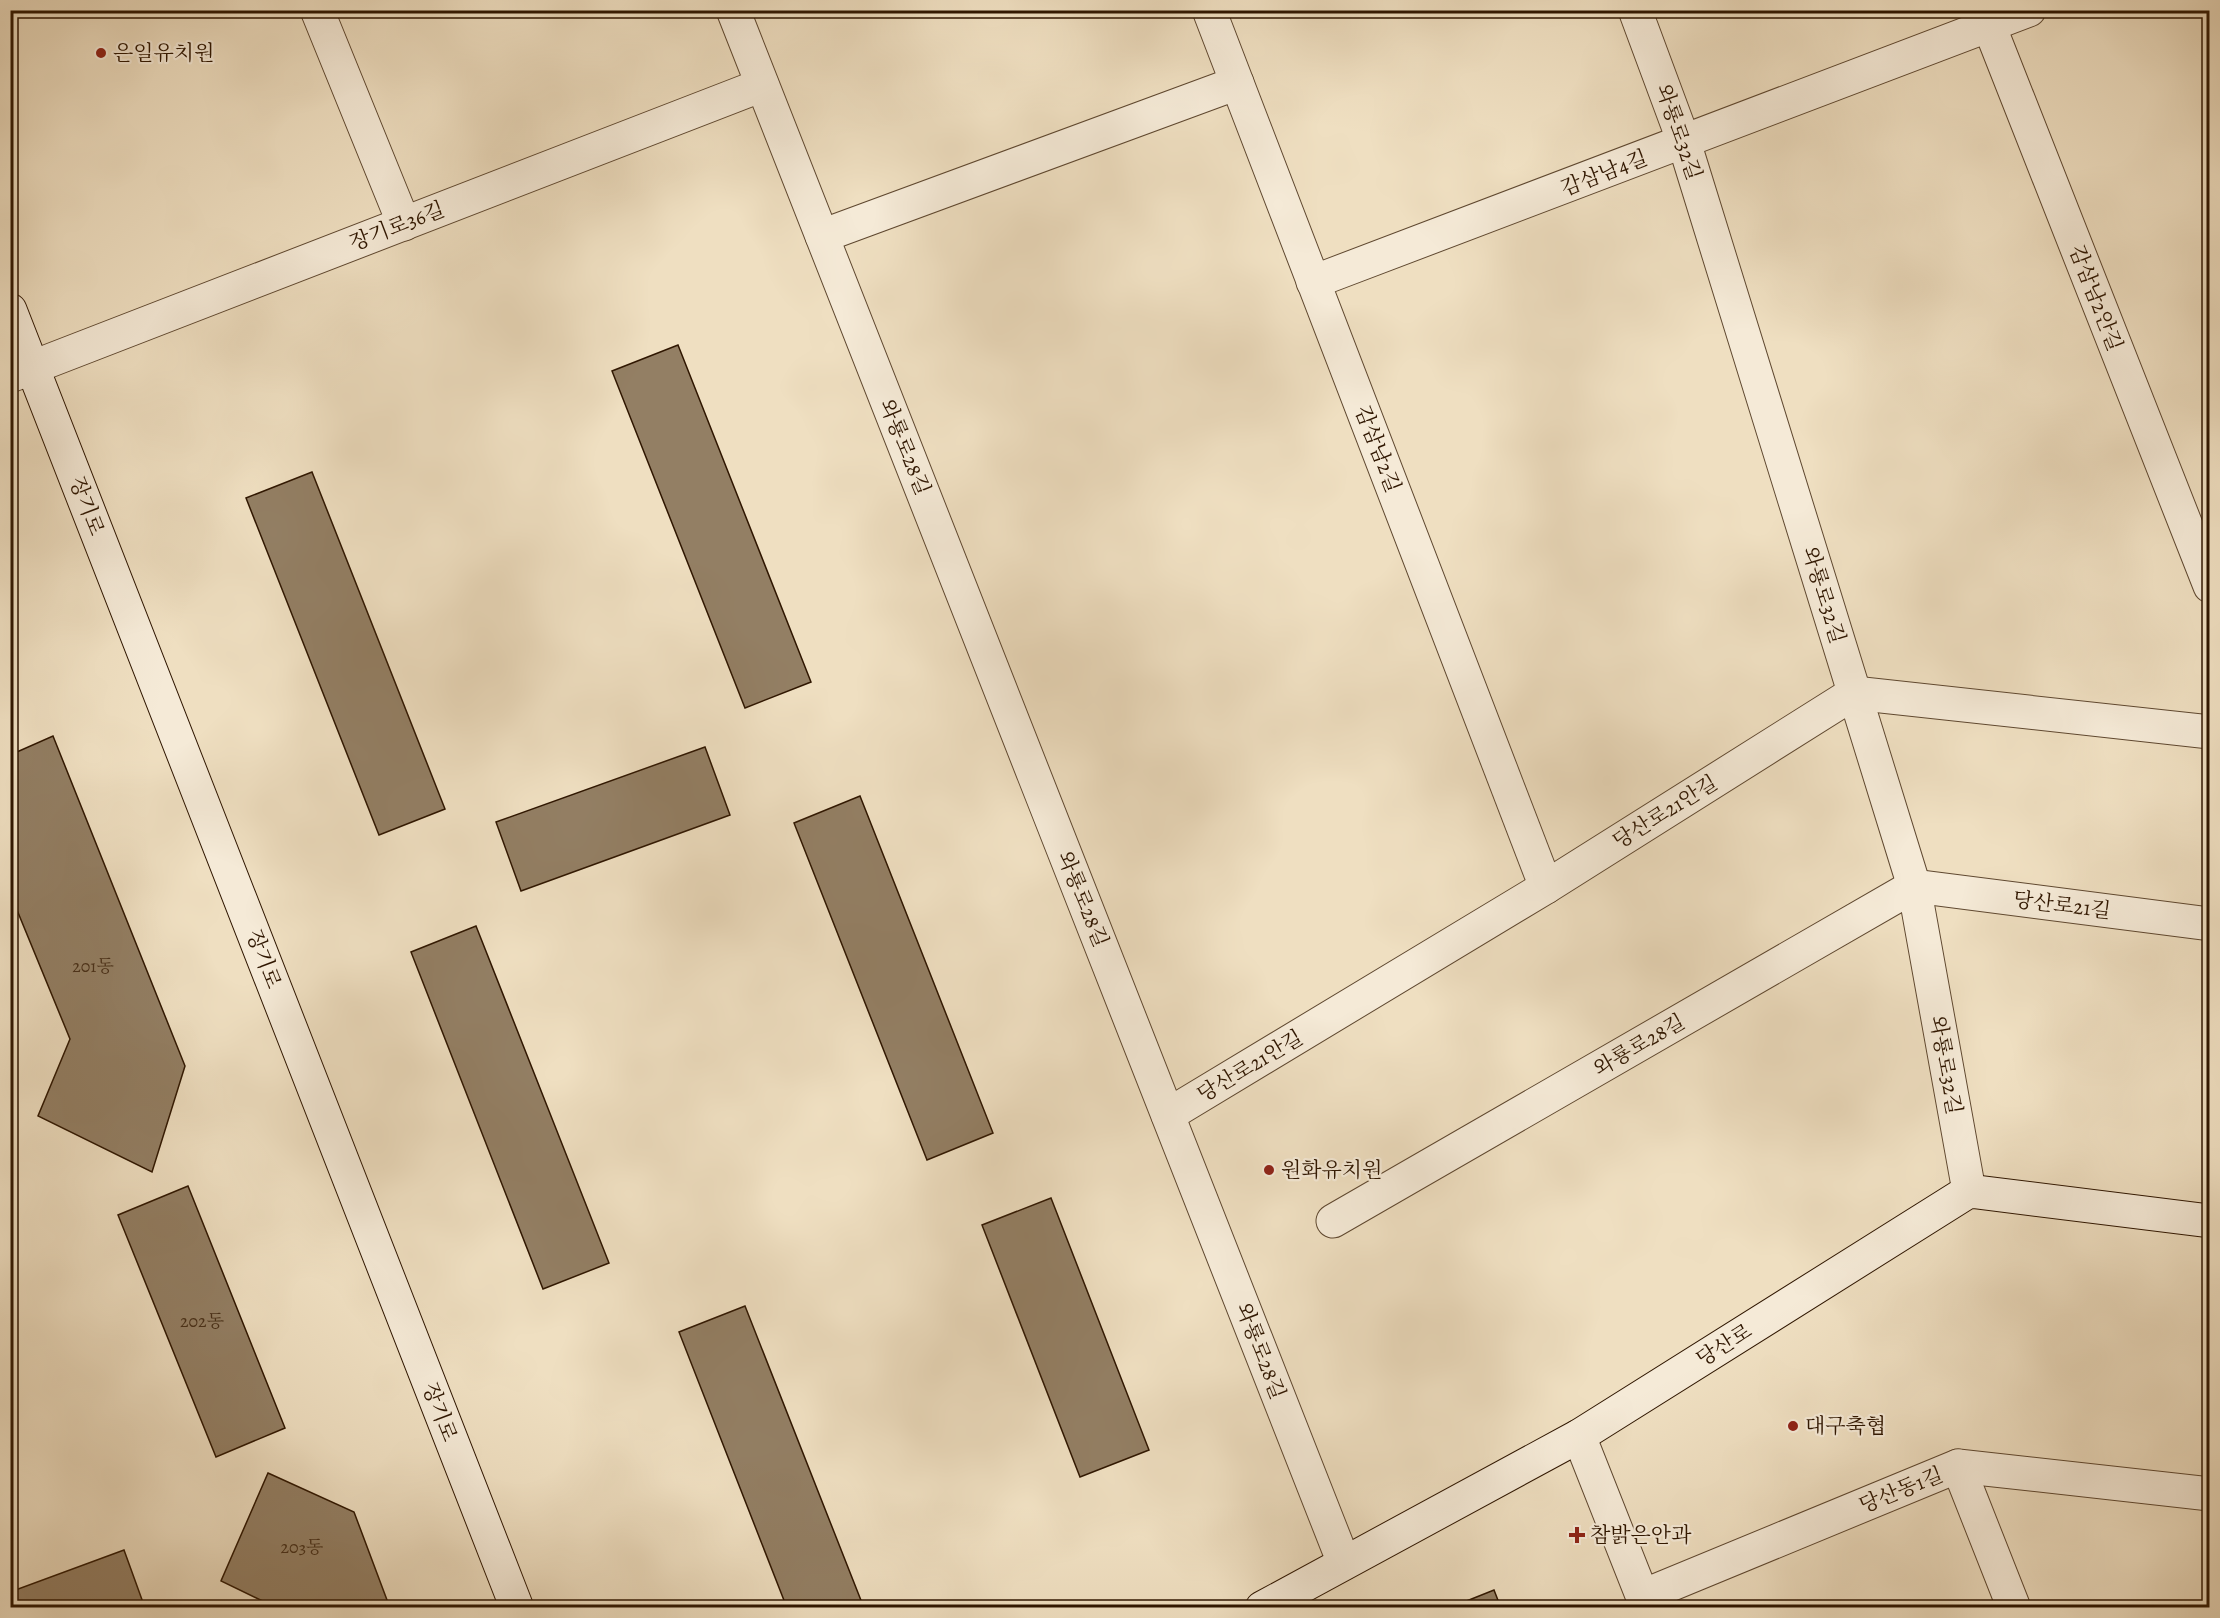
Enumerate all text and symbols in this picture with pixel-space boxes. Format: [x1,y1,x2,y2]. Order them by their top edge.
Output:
place label: 은일유치원 [113,39,214,67]
marker: 은일유치원 [94,46,108,60]
street label: 와룡로32길 [1650,80,1708,184]
street label: 감삼남4길 [1557,144,1651,202]
street label: 장기로36길 [345,195,449,257]
street label: 감삼남2안길 [2063,241,2129,355]
street label: 와룡로28길 [873,395,937,499]
street label: 감삼남2길 [1349,401,1407,497]
street label: 장기로 [63,473,111,539]
street label: 와룡로32길 [1796,543,1852,647]
street label: 당산로21안길 [1607,769,1723,855]
street label: 와룡로28길 [1051,847,1115,951]
street label: 당산로21길 [2012,885,2112,925]
street label: 장기로 [240,926,288,992]
house number: 201동 [72,954,114,978]
street label: 와룡로28길 [1588,1008,1690,1082]
street label: 와룡로32길 [1924,1013,1968,1117]
street label: 당산로21안길 [1192,1023,1308,1109]
place label: 원화유치원 [1281,1156,1382,1184]
marker: 원화유치원 [1262,1163,1276,1177]
street label: 와룡로28길 [1230,1299,1292,1403]
house number: 202동 [180,1309,224,1333]
street label: 당산로 [1691,1317,1757,1373]
street label: 장기로 [416,1379,464,1445]
place label: 대구축협 [1805,1412,1886,1440]
marker: 대구축협 [1786,1419,1800,1433]
street label: 당산동1길 [1855,1460,1947,1520]
place label: 참밝은안과 [1590,1521,1692,1549]
marker: 참밝은안과 [1568,1526,1586,1544]
house number: 203동 [280,1535,324,1559]

